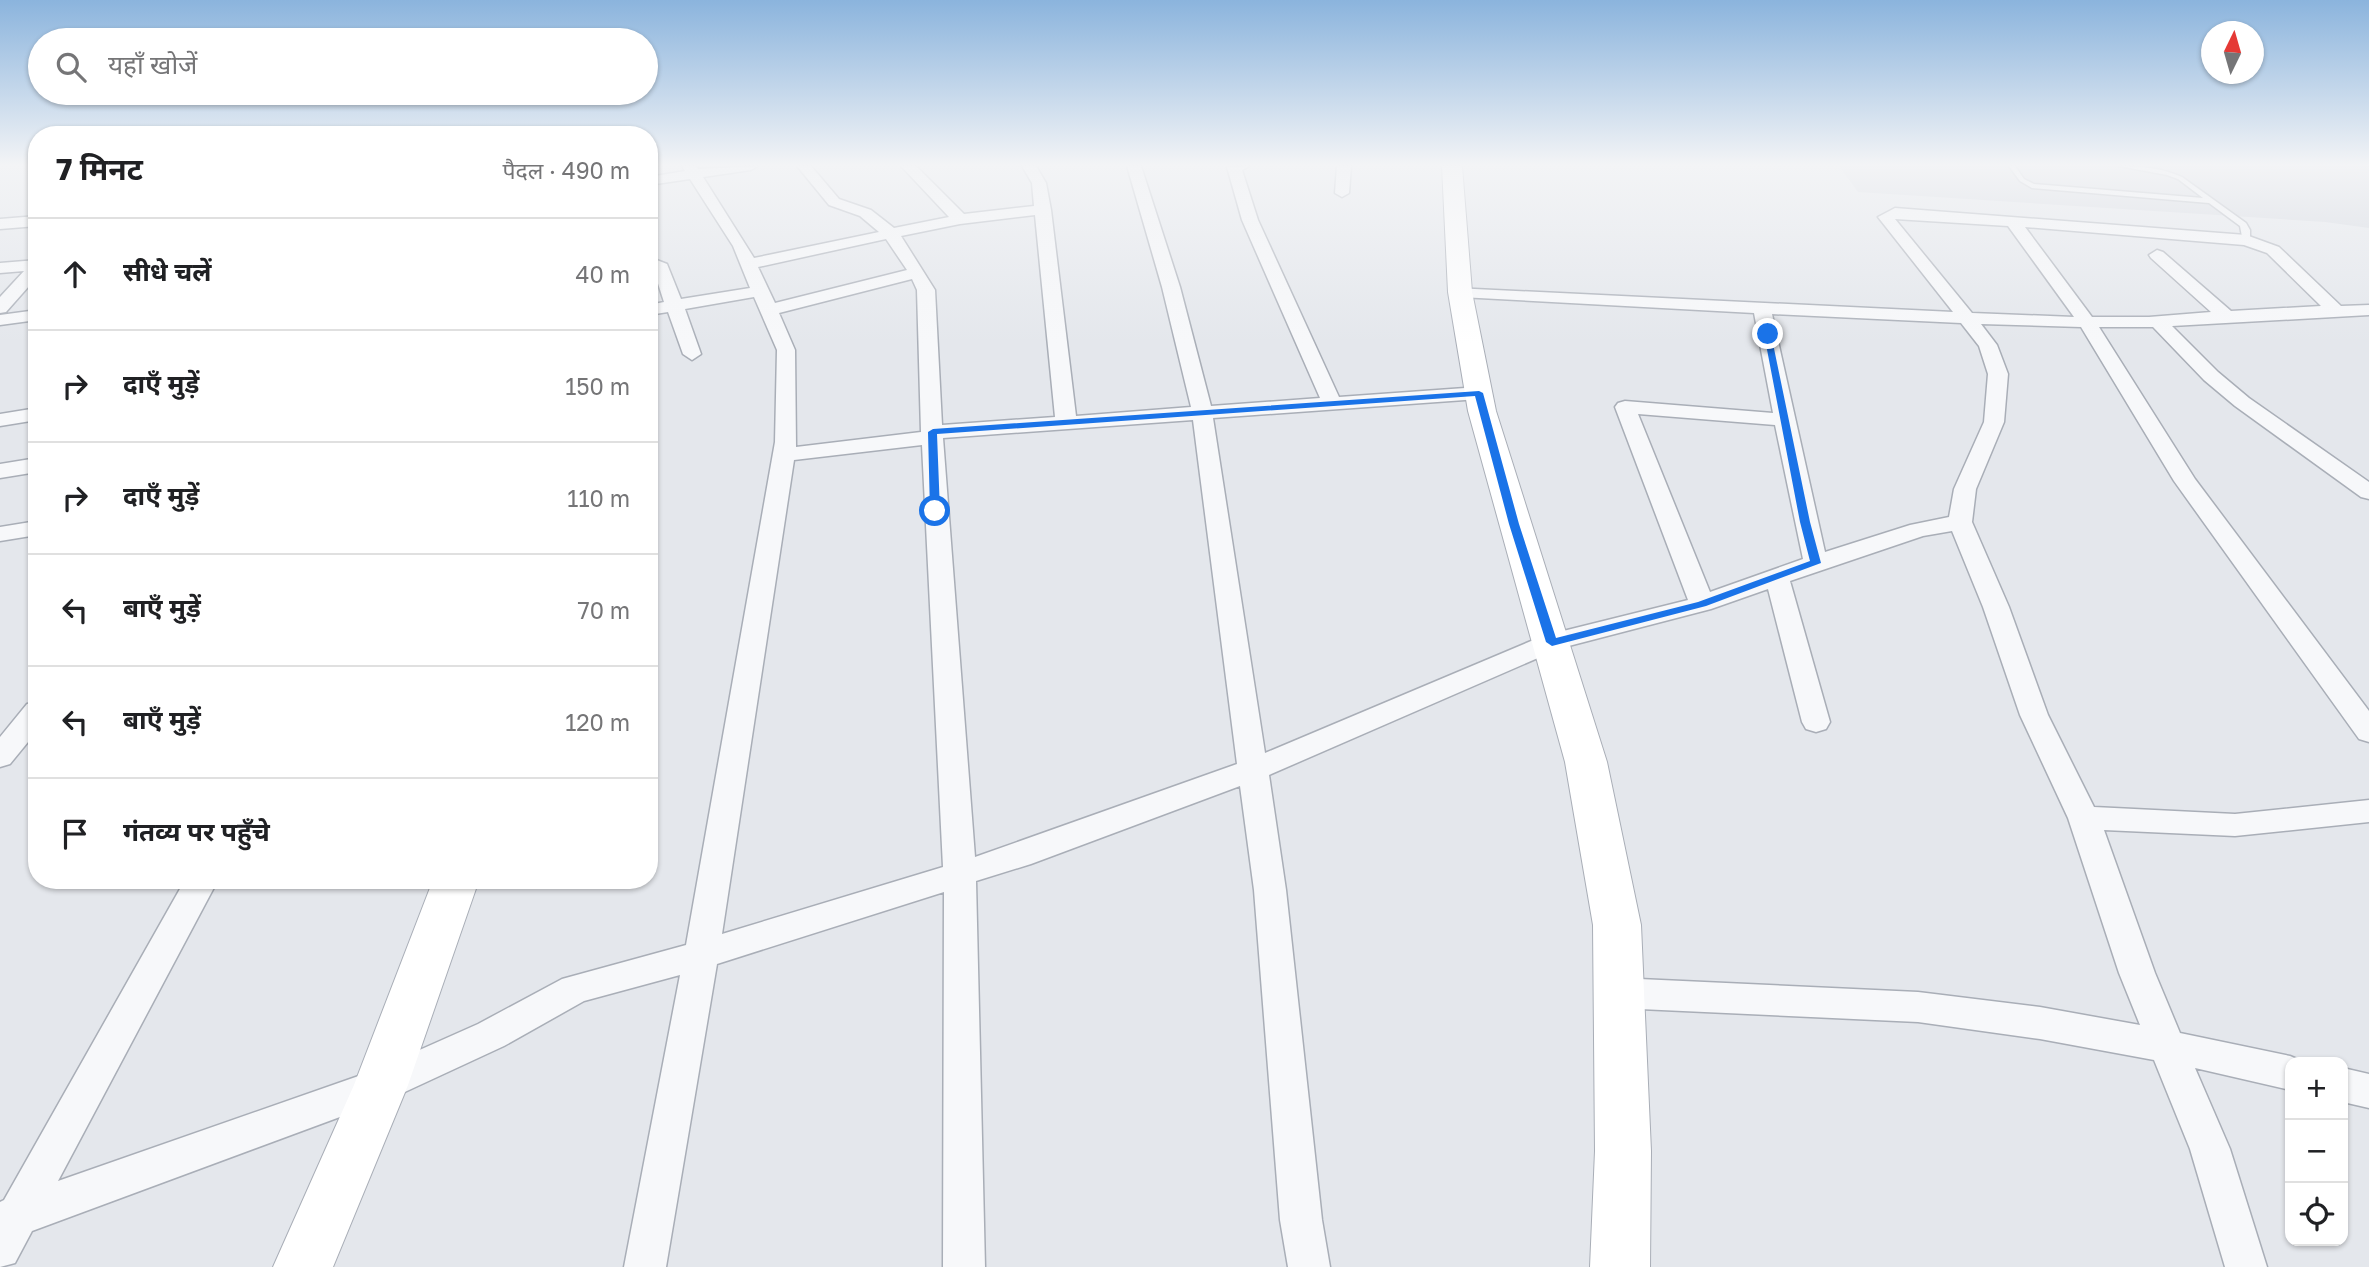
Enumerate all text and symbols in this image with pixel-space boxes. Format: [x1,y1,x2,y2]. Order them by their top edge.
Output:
north arrow [2201,21,2264,84]
search box [28,28,658,105]
icon: search [52,48,90,86]
text: यहाँ खोजें [108,49,197,80]
text: 7 मिनट [56,151,143,187]
text: पैदल · 490 m [502,156,630,184]
icon: ahead [56,255,94,293]
text: सीधे चलें [123,256,211,287]
text: 40 m [576,260,630,288]
route end [1752,318,1783,349]
icon: right [56,367,94,405]
text: दाएँ मुड़ें [123,368,199,399]
text: 150 m [565,372,630,400]
icon: right [56,479,94,517]
text: दाएँ मुड़ें [123,480,199,511]
text: 110 m [567,484,630,512]
route start [919,495,950,526]
icon: left [56,591,94,629]
text: बाएँ मुड़ें [123,592,201,623]
text: 70 m [577,596,630,624]
icon: left [56,703,94,741]
text: बाएँ मुड़ें [123,704,201,735]
text: 120 m [565,708,630,736]
icon: arrive [56,815,94,853]
text: गंतव्य पर पहुँचे [123,816,270,847]
map controls [2285,1057,2348,1246]
button: + [2285,1057,2348,1120]
button: − [2285,1120,2348,1183]
button: locate [2285,1183,2348,1246]

